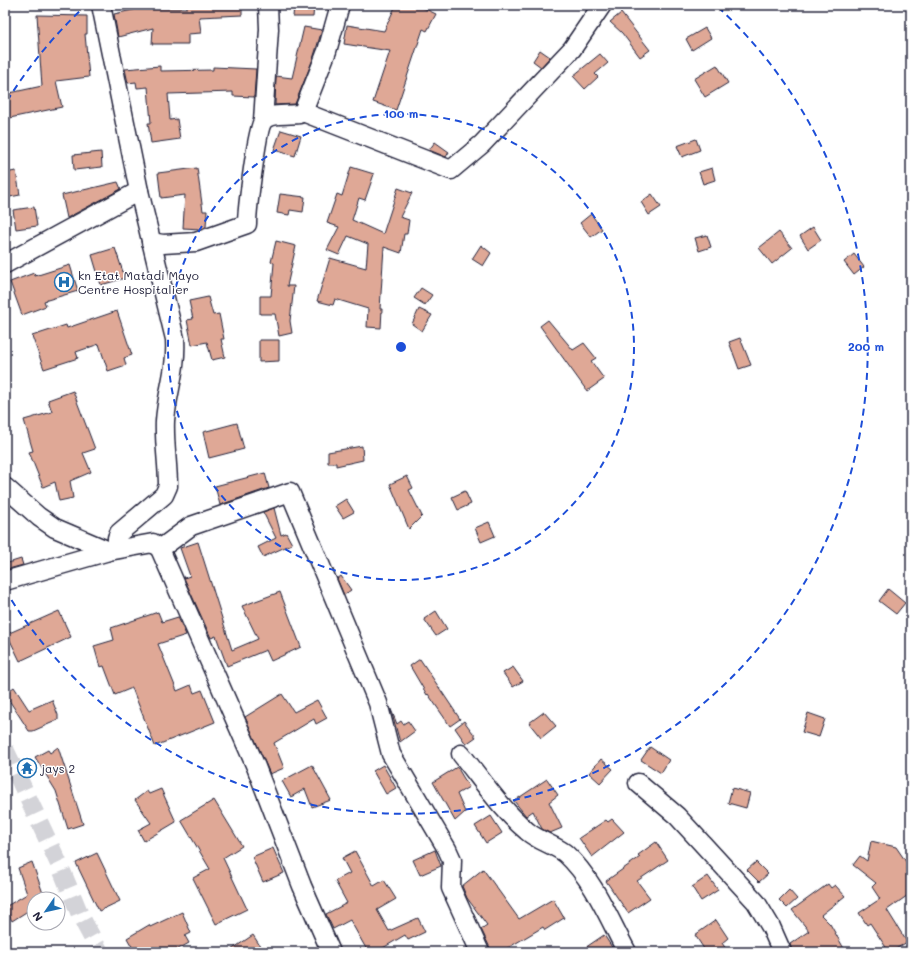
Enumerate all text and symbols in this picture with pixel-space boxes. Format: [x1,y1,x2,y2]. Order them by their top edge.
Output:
text: 100 m [384,105,418,121]
place label: kn Etat Matadi Mayo Centre Hospitalier [78,267,199,297]
hospital icon: kn Etat Matadi Mayo Centre Hospitalier [53,271,75,293]
text: 200 m [848,338,884,354]
centre of rings [394,340,408,354]
temple icon: jays 2 [16,757,38,779]
place label: jays 2 [40,760,75,776]
north arrow [26,891,66,931]
text: N [29,909,46,925]

